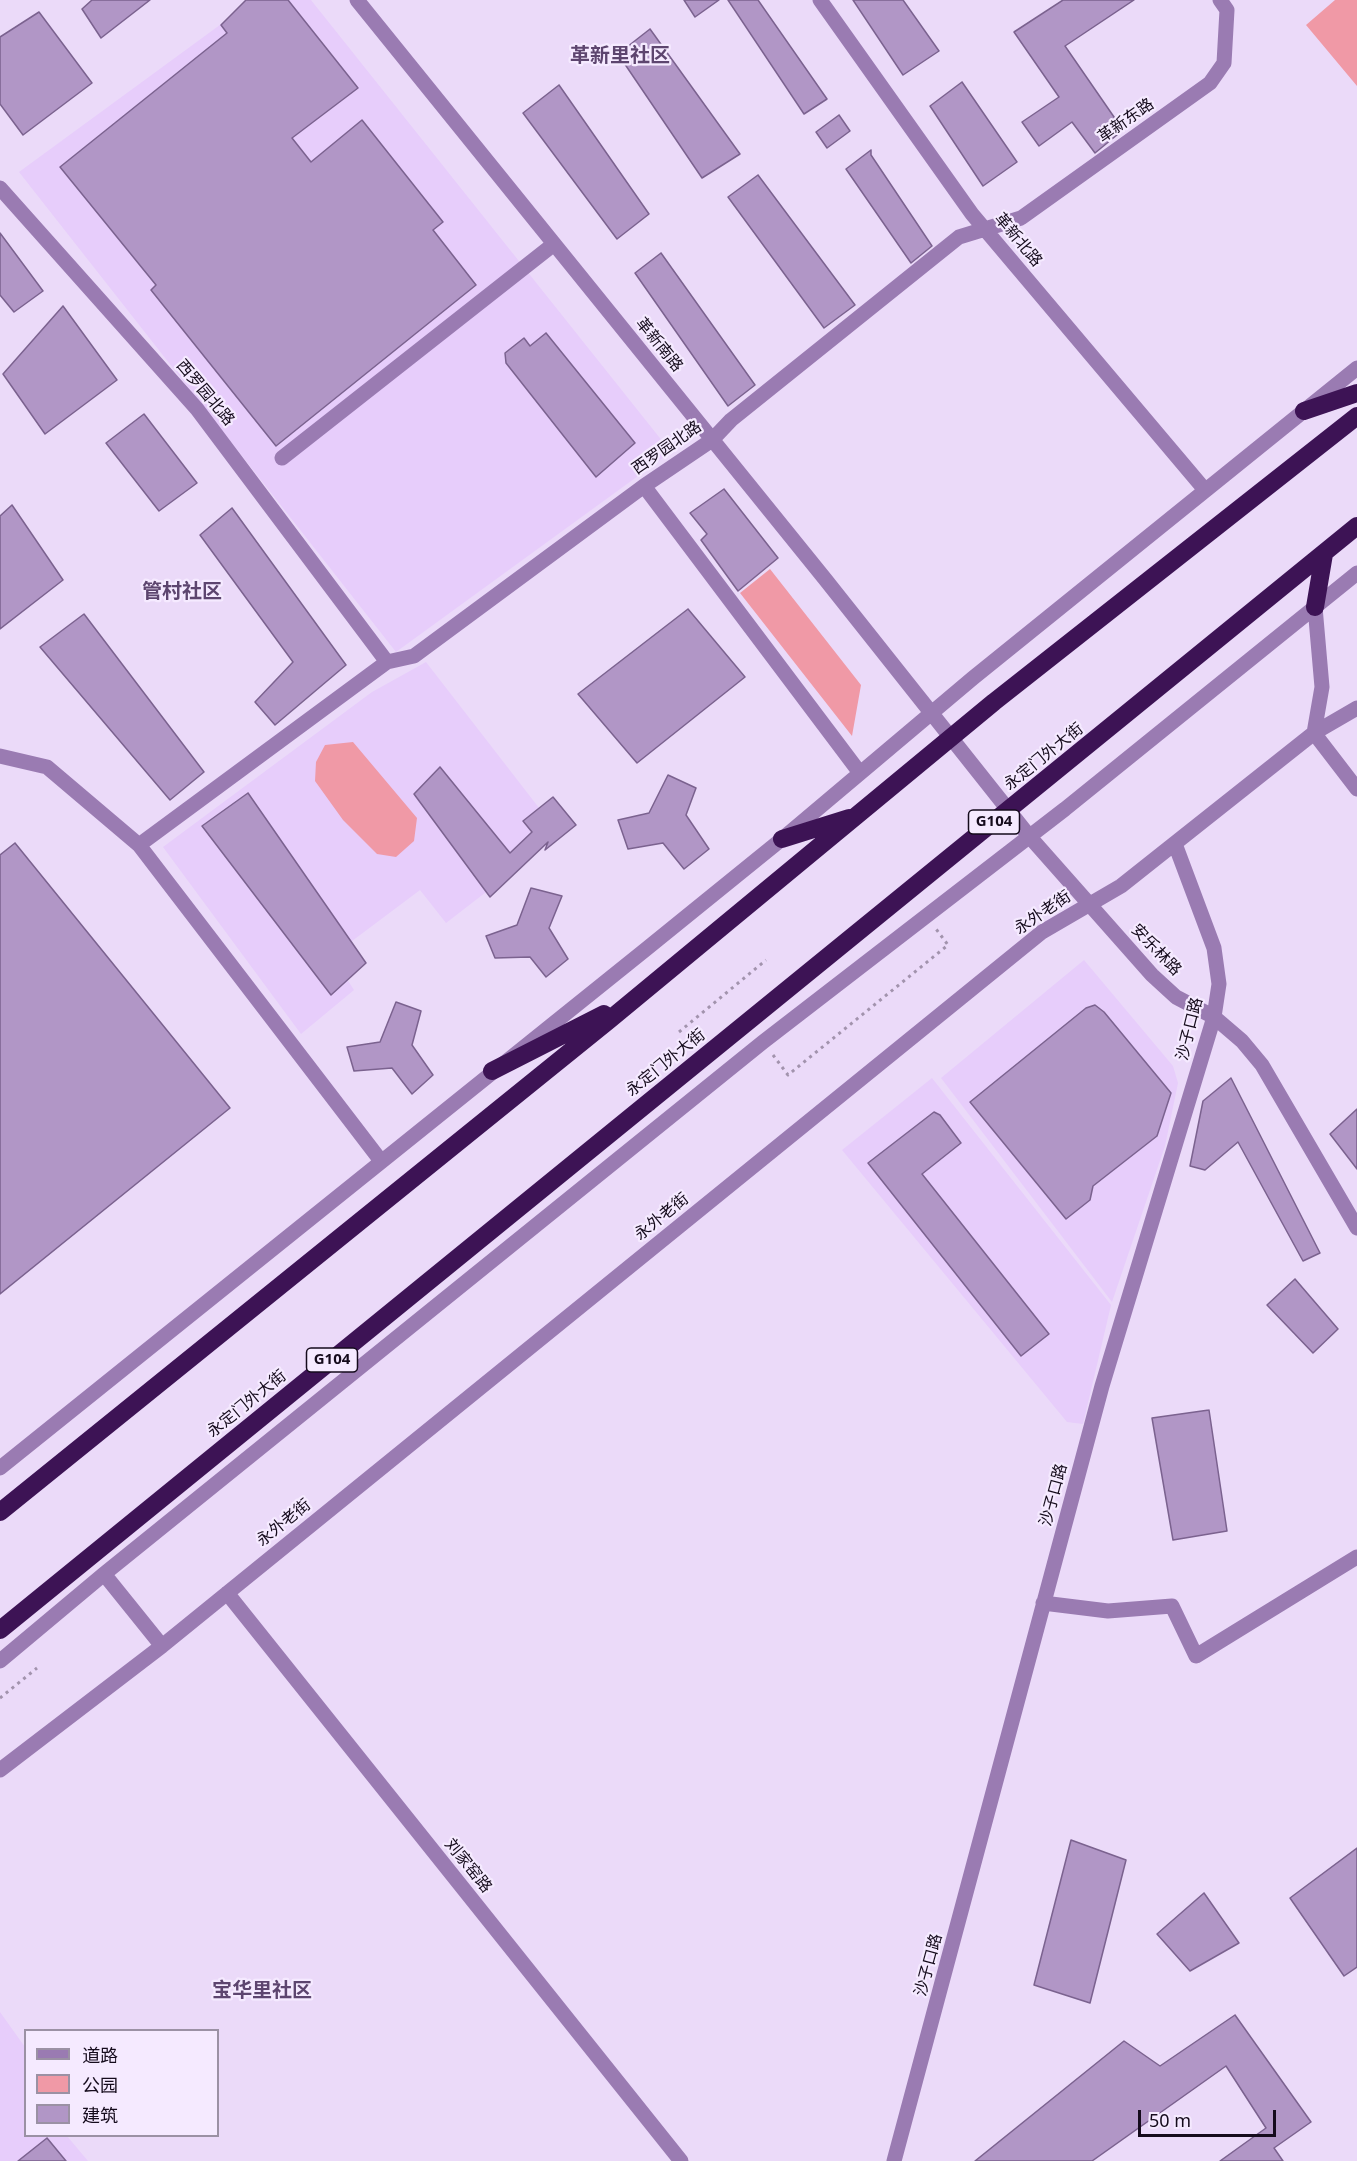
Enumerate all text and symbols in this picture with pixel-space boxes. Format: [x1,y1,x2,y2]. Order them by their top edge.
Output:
district label: 革新里社区 [570,44,670,68]
street label: 革新东路 [1094,95,1158,147]
street label: 革新北路 [990,209,1046,271]
street label: 革新南路 [631,314,687,376]
street label: 西罗园北路 [172,356,238,430]
street label: 西罗园北路 [629,417,705,479]
district label: 管村社区 [142,580,222,604]
street label: 永定门外大街 [1001,719,1087,795]
road number: G104 [968,810,1020,834]
street label: 永外老街 [1011,887,1075,939]
street label: 安乐林路 [1127,920,1185,980]
street label: 沙子口路 [1173,996,1207,1062]
street label: 永定门外大街 [623,1025,709,1101]
street label: 永外老街 [631,1189,693,1245]
road number: G104 [306,1348,358,1372]
street label: 永定门外大街 [204,1366,290,1442]
street label: 沙子口路 [1036,1462,1072,1528]
street label: 永外老街 [253,1495,315,1551]
street label: 刘家窑路 [440,1835,496,1897]
street label: 沙子口路 [911,1932,947,1998]
district label: 宝华里社区 [212,1979,312,2003]
legend [24,2029,219,2137]
text: 道路 [82,2043,118,2067]
text: 公园 [82,2073,118,2097]
scale bar [1141,2098,1279,2136]
text: 建筑 [82,2103,118,2127]
text: 50 m [1149,2108,1191,2132]

